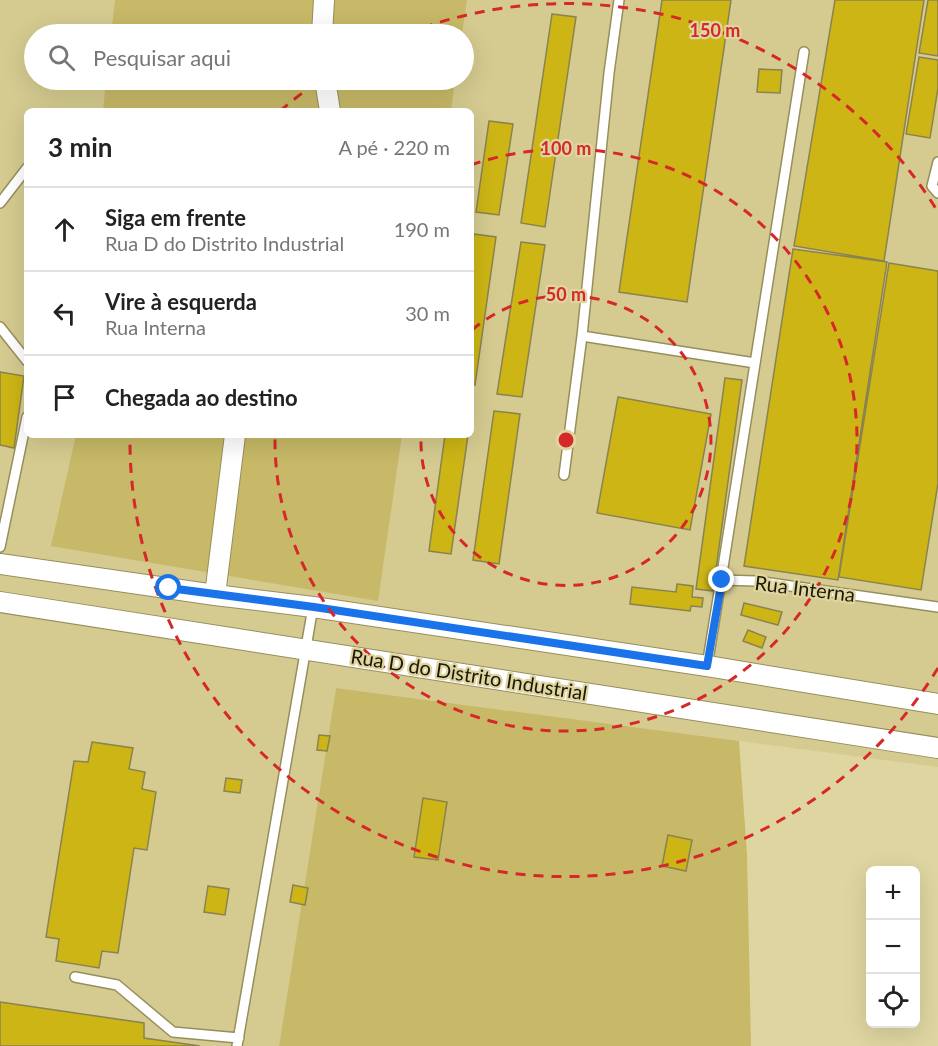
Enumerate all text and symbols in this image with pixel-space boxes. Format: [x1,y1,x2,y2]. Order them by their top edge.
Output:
text: 150 m [690,19,740,41]
search box [24,24,474,90]
icon: search [45,41,78,74]
text: Pesquisar aqui [93,44,231,71]
text: 3 min [48,131,112,163]
text: A pé · 220 m [338,135,450,159]
text: 100 m [541,137,591,159]
text: Siga em frente [105,204,246,231]
icon: ahead [48,213,81,246]
text: 190 m [394,217,450,241]
text: Rua D do Distrito Industrial [105,231,344,255]
text: 50 m [546,283,586,305]
text: Vire à esquerda [105,288,257,315]
icon: left [48,297,81,330]
text: 30 m [405,301,450,325]
text: Rua Interna [105,315,206,339]
icon: arrive [48,381,81,414]
text: Chegada ao destino [105,384,298,411]
centre of rings [556,430,576,450]
route end [708,566,734,592]
street label: Rua Interna [754,570,857,606]
route start [155,574,181,600]
street label: Rua D do Distrito Industrial [349,643,589,705]
map controls [866,866,920,1028]
button: + [866,866,920,920]
button: − [866,920,920,974]
button: locate [866,974,920,1028]

